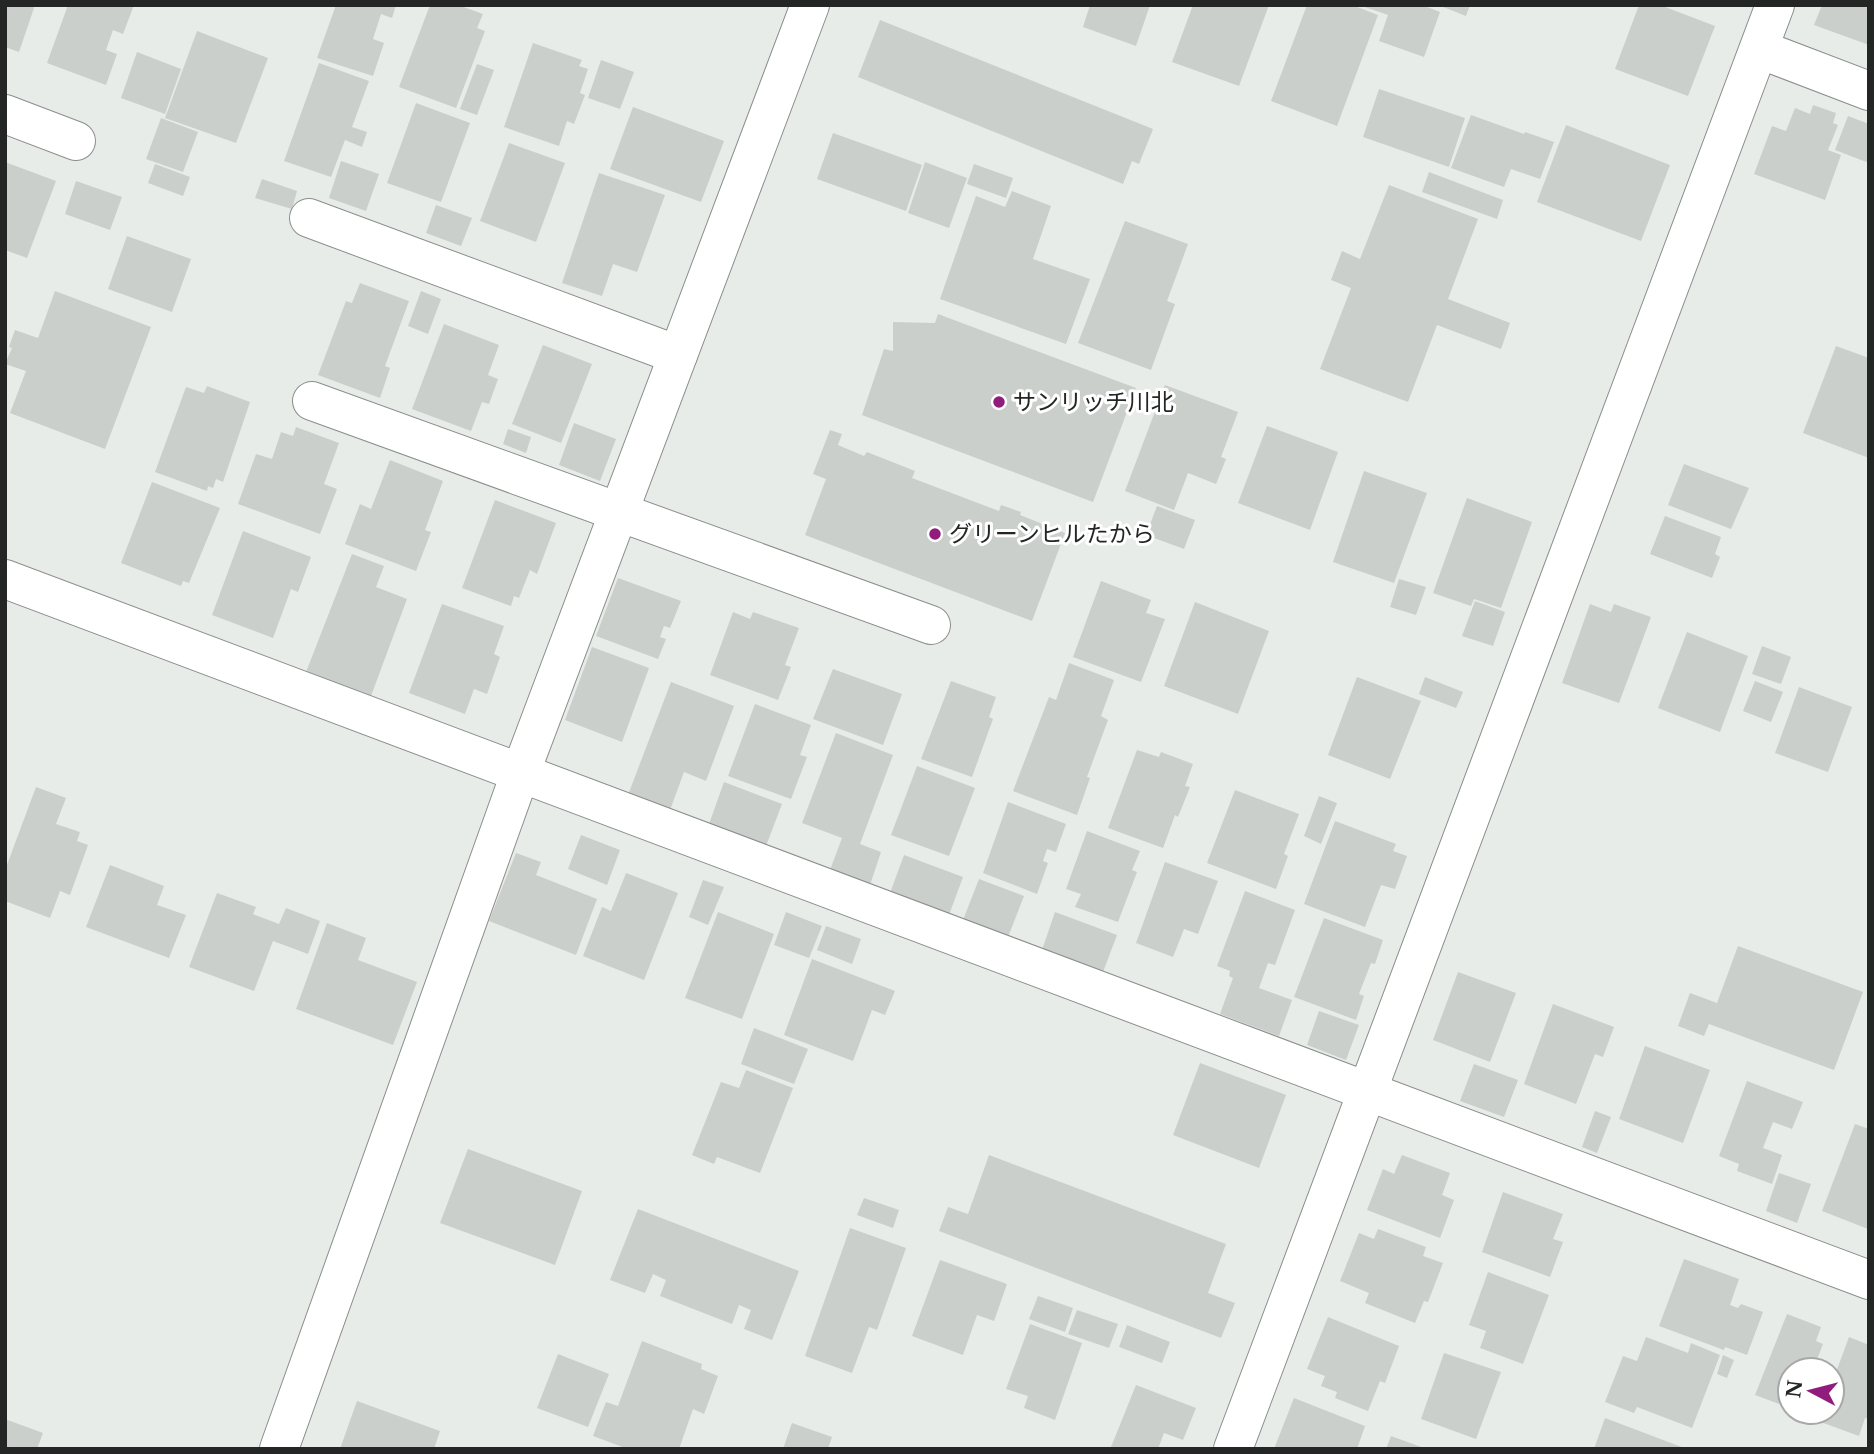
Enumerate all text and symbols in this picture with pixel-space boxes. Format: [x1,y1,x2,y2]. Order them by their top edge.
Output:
place label: サンリッチ川北 [1013,388,1174,416]
marker: サンリッチ川北 [991,394,1007,410]
place label: グリーンヒルたから [949,520,1155,548]
marker: グリーンヒルたから [927,526,943,542]
north arrow [1776,1356,1846,1426]
text: N [1782,1379,1807,1399]

